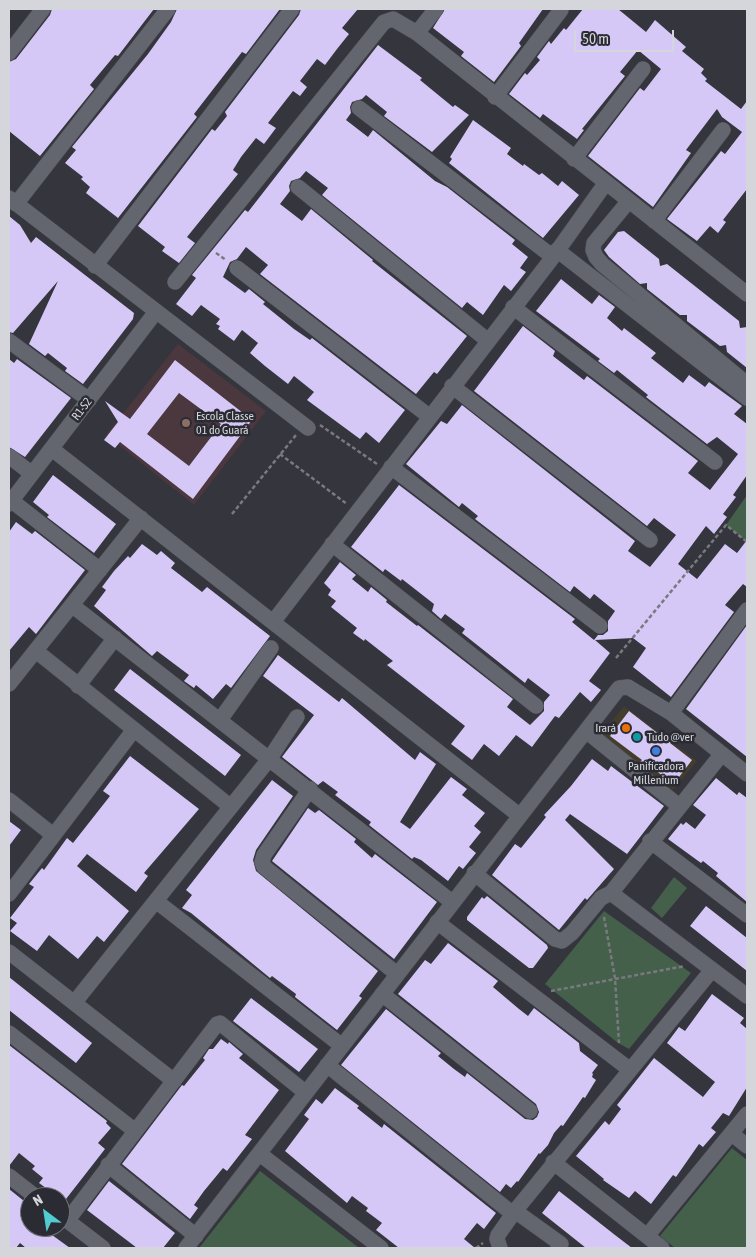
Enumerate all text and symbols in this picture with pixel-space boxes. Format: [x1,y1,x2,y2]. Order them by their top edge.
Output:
scale bar [576,20,676,52]
text: 50 m [582,30,609,47]
street label: R1-S2 [69,395,95,423]
place label: Escola Classe 01 do Guará [196,409,254,437]
marker: Escola Classe 01 do Guará [180,417,192,429]
place label: Irará [595,721,616,735]
marker: Irará [620,722,632,734]
place label: Tudo @ver [647,730,694,744]
marker: Tudo @ver [631,731,643,743]
marker: Panificadora Millenium [650,745,662,757]
place label: Panificadora Millenium [628,759,684,787]
north arrow [20,1187,70,1237]
text: N [30,1191,45,1209]

